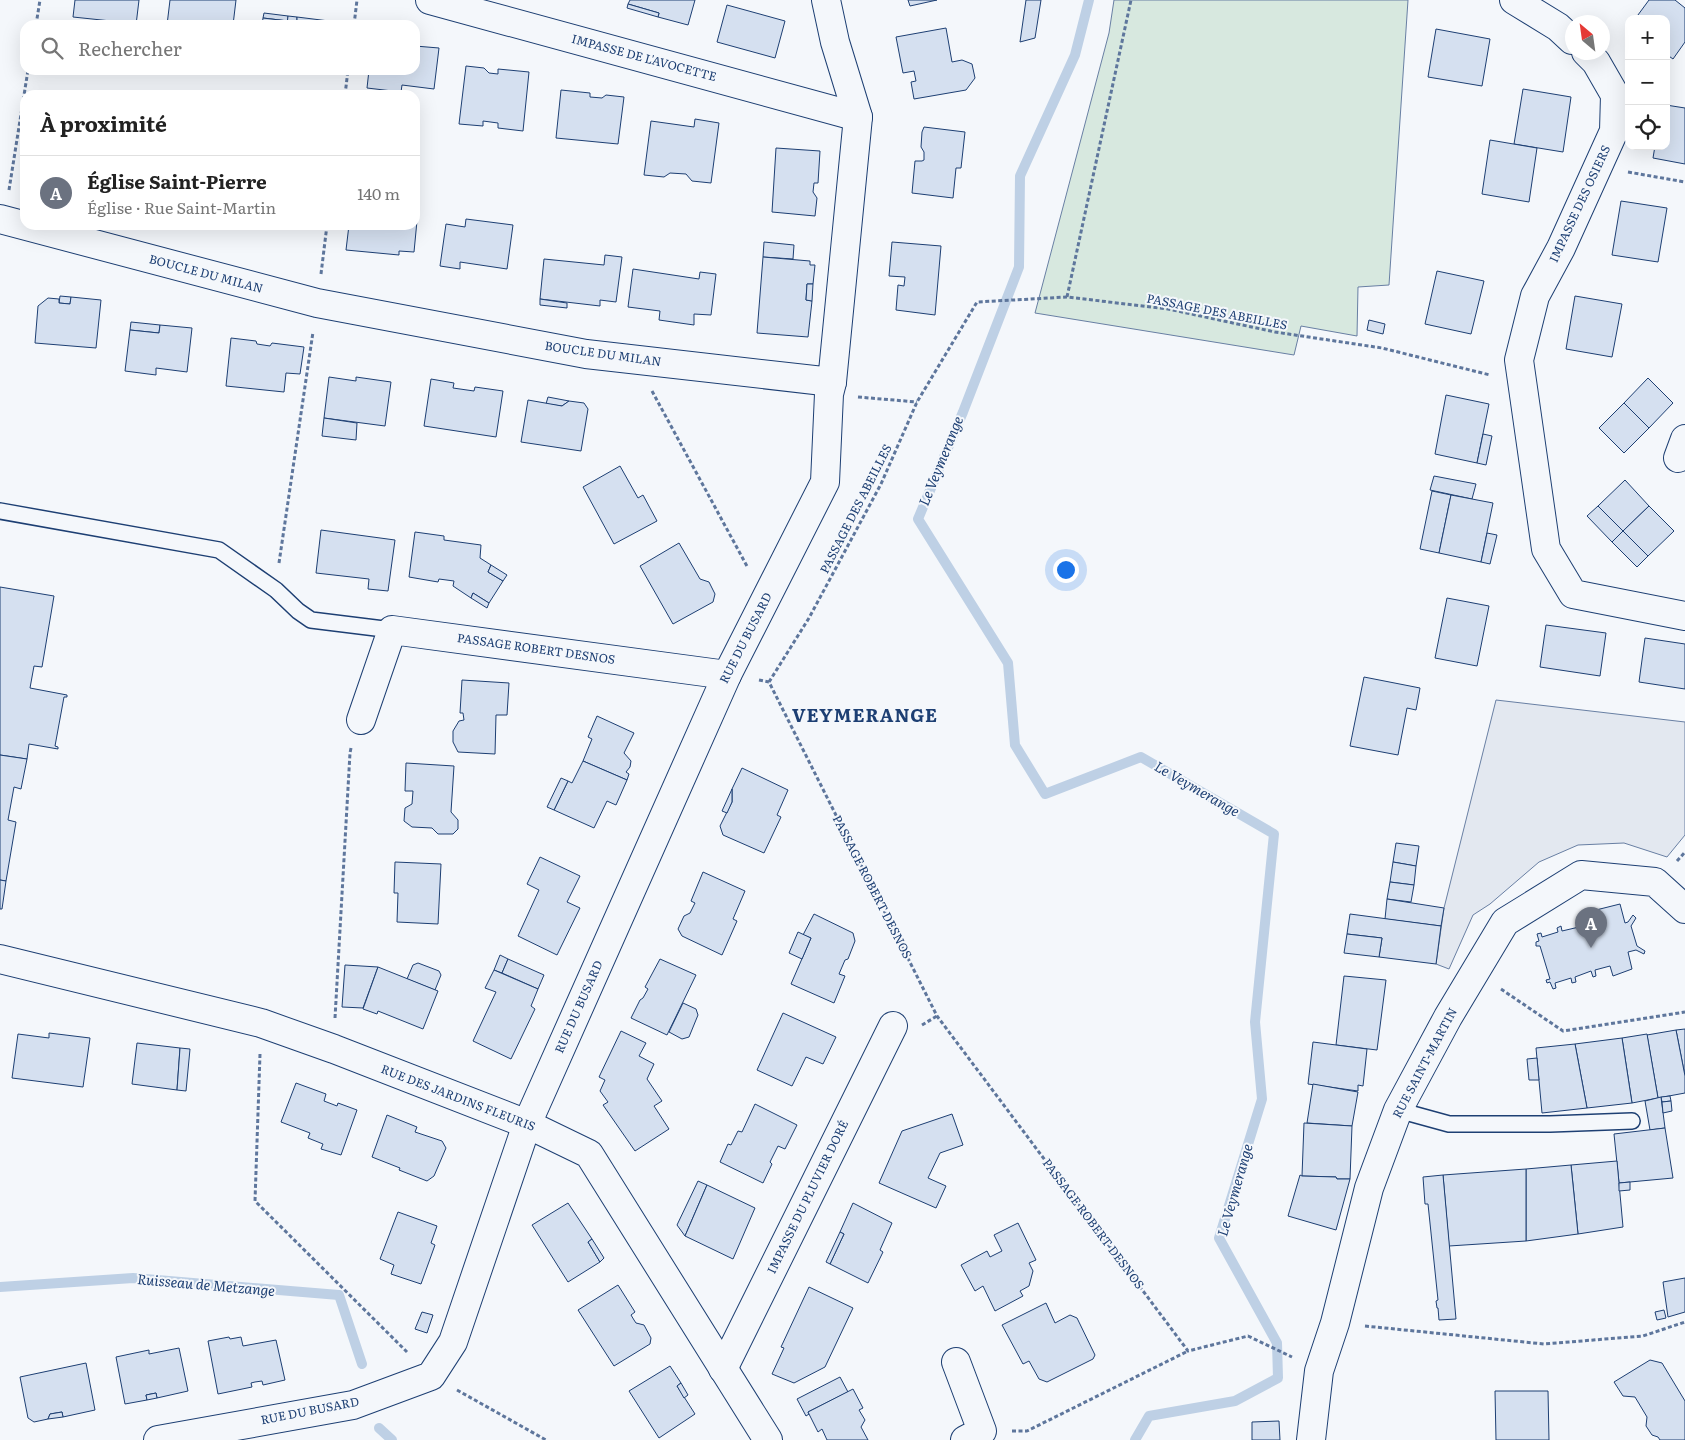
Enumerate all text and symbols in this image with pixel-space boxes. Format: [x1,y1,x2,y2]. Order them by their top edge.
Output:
north arrow [1565,15,1610,60]
map controls [1625,15,1670,150]
button: + [1625,15,1670,60]
search box [20,20,420,75]
street label: IMPASSE DE L'AVOCETTE [570,29,719,85]
icon: search [38,34,66,62]
text: Rechercher [78,34,182,62]
button: − [1625,60,1670,105]
button: locate [1625,105,1670,150]
text: À proximité [40,107,167,138]
street label: IMPASSE DES OSIERS [1544,142,1614,265]
text: Église Saint-Pierre [87,167,267,195]
text: A [50,181,62,205]
text: 140 m [357,181,400,205]
text: Église · Rue Saint-Martin [87,195,276,219]
street label: BOUCLE DU MILAN [147,249,265,297]
street label: PASSAGE DES ABEILLES [1145,289,1289,333]
street label: BOUCLE DU MILAN [544,336,663,370]
water label: Le Veymerange [913,412,967,509]
street label: PASSAGE DES ABEILLES [815,441,896,576]
your location [1053,557,1079,583]
street label: RUE DU BUSARD [714,589,776,686]
street label: PASSAGE ROBERT DESNOS [456,628,616,668]
district label: VEYMERANGE [792,701,938,728]
water label: Le Veymerange [1151,756,1244,821]
street label: PASSAGE ROBERT DESNOS [829,812,917,962]
pin: A [1575,907,1607,948]
street label: RUE DU BUSARD [550,957,607,1056]
street label: RUE SAINT-MARTIN [1387,1004,1461,1121]
street label: RUE DES JARDINS FLEURIS [379,1059,538,1135]
street label: IMPASSE DU PLUVIER DORÉ [762,1116,852,1277]
water label: Le Veymerange [1211,1141,1257,1238]
street label: PASSAGE ROBERT DESNOS [1039,1154,1149,1292]
water label: Ruisseau de Metzange [136,1268,276,1300]
street label: RUE DU BUSARD [259,1392,361,1428]

